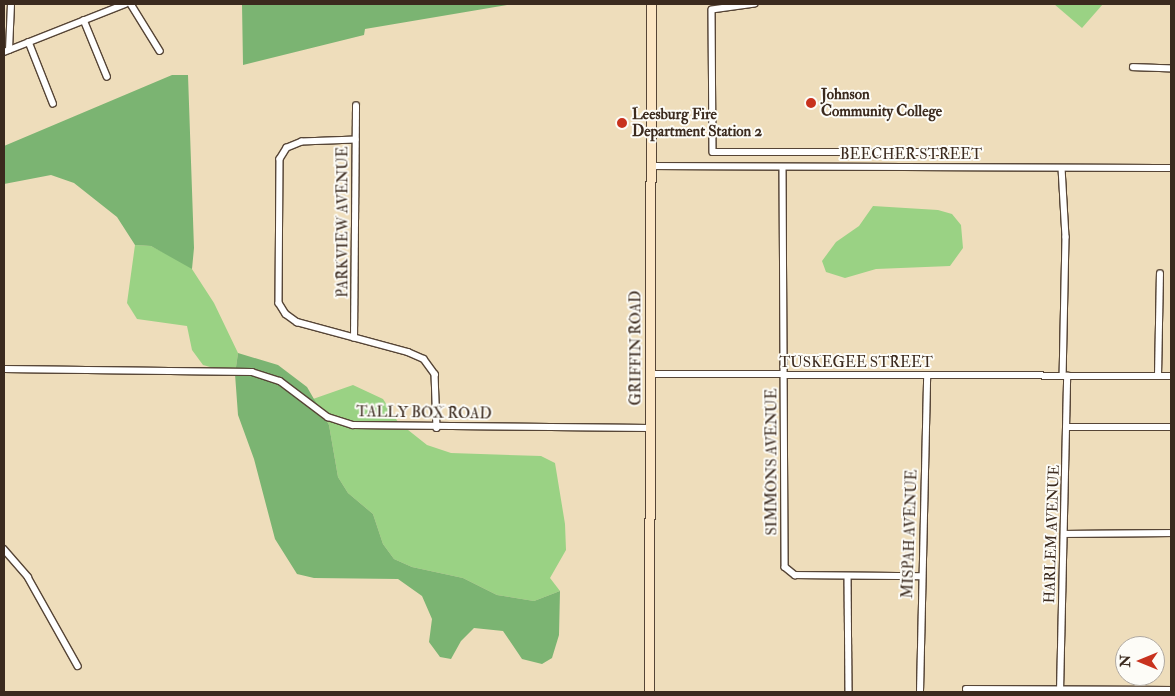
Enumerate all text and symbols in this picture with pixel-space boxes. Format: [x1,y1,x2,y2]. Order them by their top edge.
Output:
place label: Johnson Community College [821,85,942,120]
marker: Johnson Community College [805,97,817,109]
place label: Leesburg Fire Department Station 2 [632,105,762,140]
marker: Leesburg Fire Department Station 2 [616,117,628,129]
street label: PARKVIEW AVENUE [334,146,352,298]
street label: BEECHER STREET [840,146,982,164]
street label: GRIFFIN ROAD [627,290,645,406]
street label: TUSKEGEE STREET [779,354,933,372]
street label: SIMMONS AVENUE [763,389,781,535]
street label: TALLY BOX ROAD [356,403,492,423]
street label: HARLEM AVENUE [1041,464,1063,604]
street label: MISPAH AVENUE [899,469,921,599]
north arrow [1115,636,1165,686]
text: N [1117,655,1134,667]

